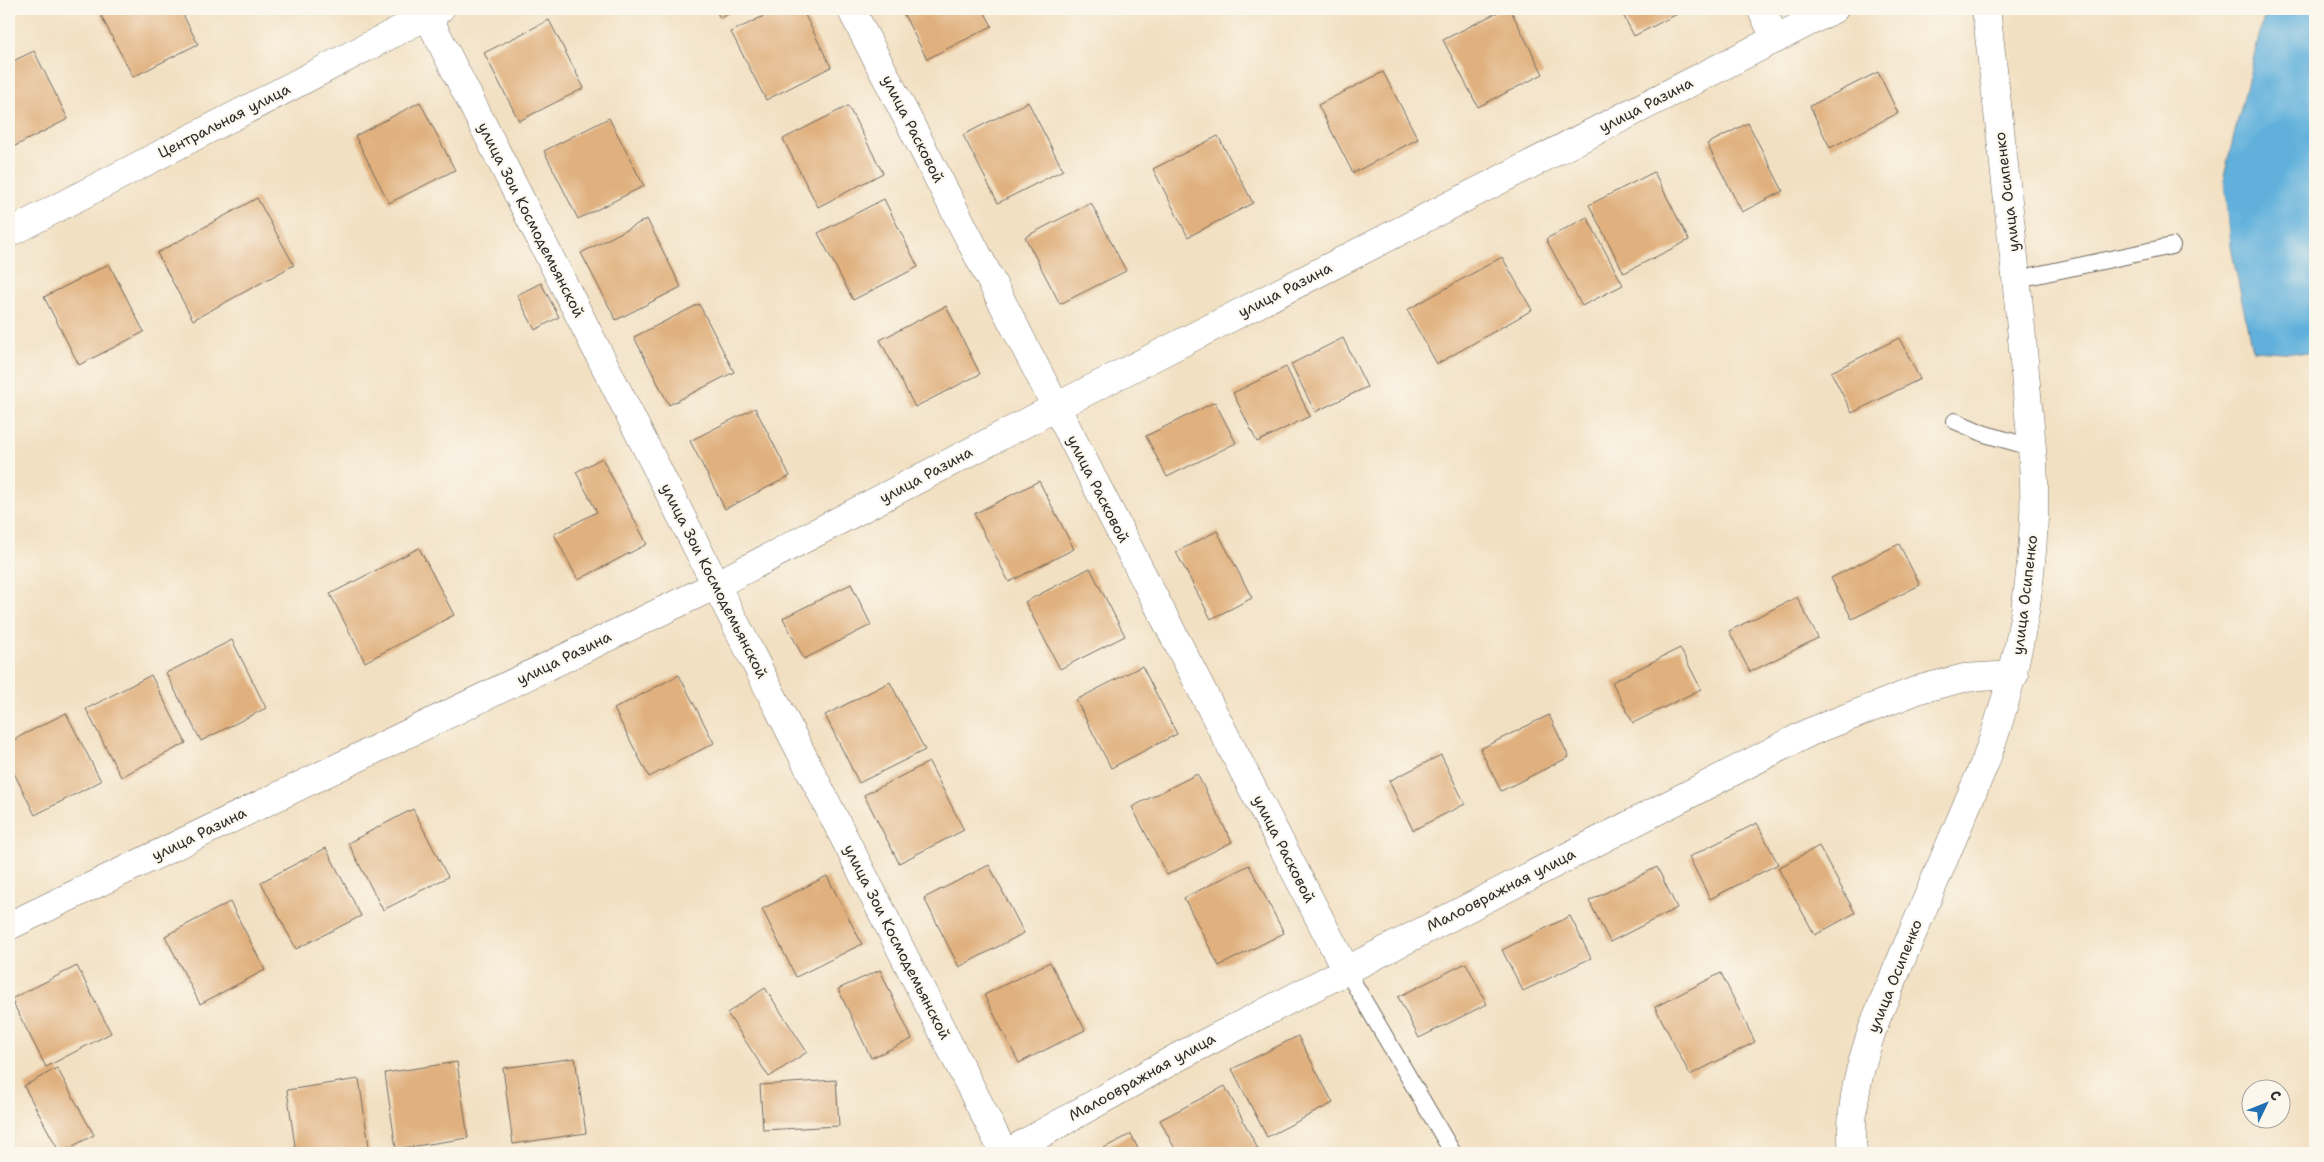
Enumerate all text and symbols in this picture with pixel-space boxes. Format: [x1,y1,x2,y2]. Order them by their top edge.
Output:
street label: улица Расковой [877,72,949,186]
street label: улица Разина [1596,72,1697,137]
street label: Центральная улица [154,79,294,163]
street label: улица Зои Космодемьянской [473,119,589,321]
street label: улица Осипенко [1990,131,2024,253]
street label: улица Разина [1235,257,1336,322]
street label: улица Расковой [1062,432,1134,546]
street label: улица Разина [876,442,977,508]
street label: улица Зои Космодемьянской [656,480,772,682]
street label: улица Осипенко [2008,534,2042,656]
street label: улица Разина [513,626,615,690]
street label: улица Расковой [1248,792,1320,906]
street label: улица Разина [148,802,250,866]
street label: улица Зои Космодемьянской [839,841,955,1043]
street label: Малоовражная улица [1423,843,1580,936]
street label: улица Осипенко [1863,916,1927,1036]
street label: Малоовражная улица [1065,1028,1219,1126]
north arrow [2242,1080,2292,1130]
text: С [2266,1086,2285,1104]

